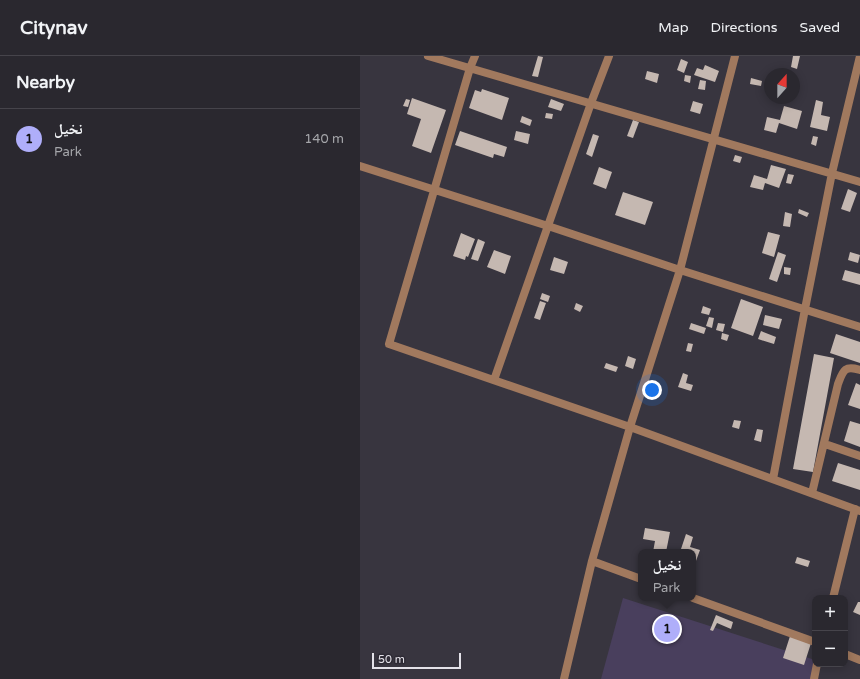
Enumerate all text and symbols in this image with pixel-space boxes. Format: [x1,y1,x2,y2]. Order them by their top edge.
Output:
text: Citynav [20,17,87,39]
text: Map [658,19,689,36]
text: Directions [711,19,778,36]
text: Saved [800,19,840,36]
north arrow [764,68,800,104]
text: Nearby [16,72,75,93]
text: نخيل [54,120,83,138]
text: 1 [25,131,33,147]
text: 140 m [304,131,344,147]
text: Park [54,144,82,160]
your location [642,380,662,400]
popup [638,549,696,601]
text: نخيل [653,556,681,574]
text: Park [653,580,680,596]
map controls [812,595,848,667]
button: + [812,595,848,631]
pin: 1 [654,614,680,644]
button: − [812,631,848,667]
scale bar [372,651,461,670]
text: 50 m [378,653,405,666]

